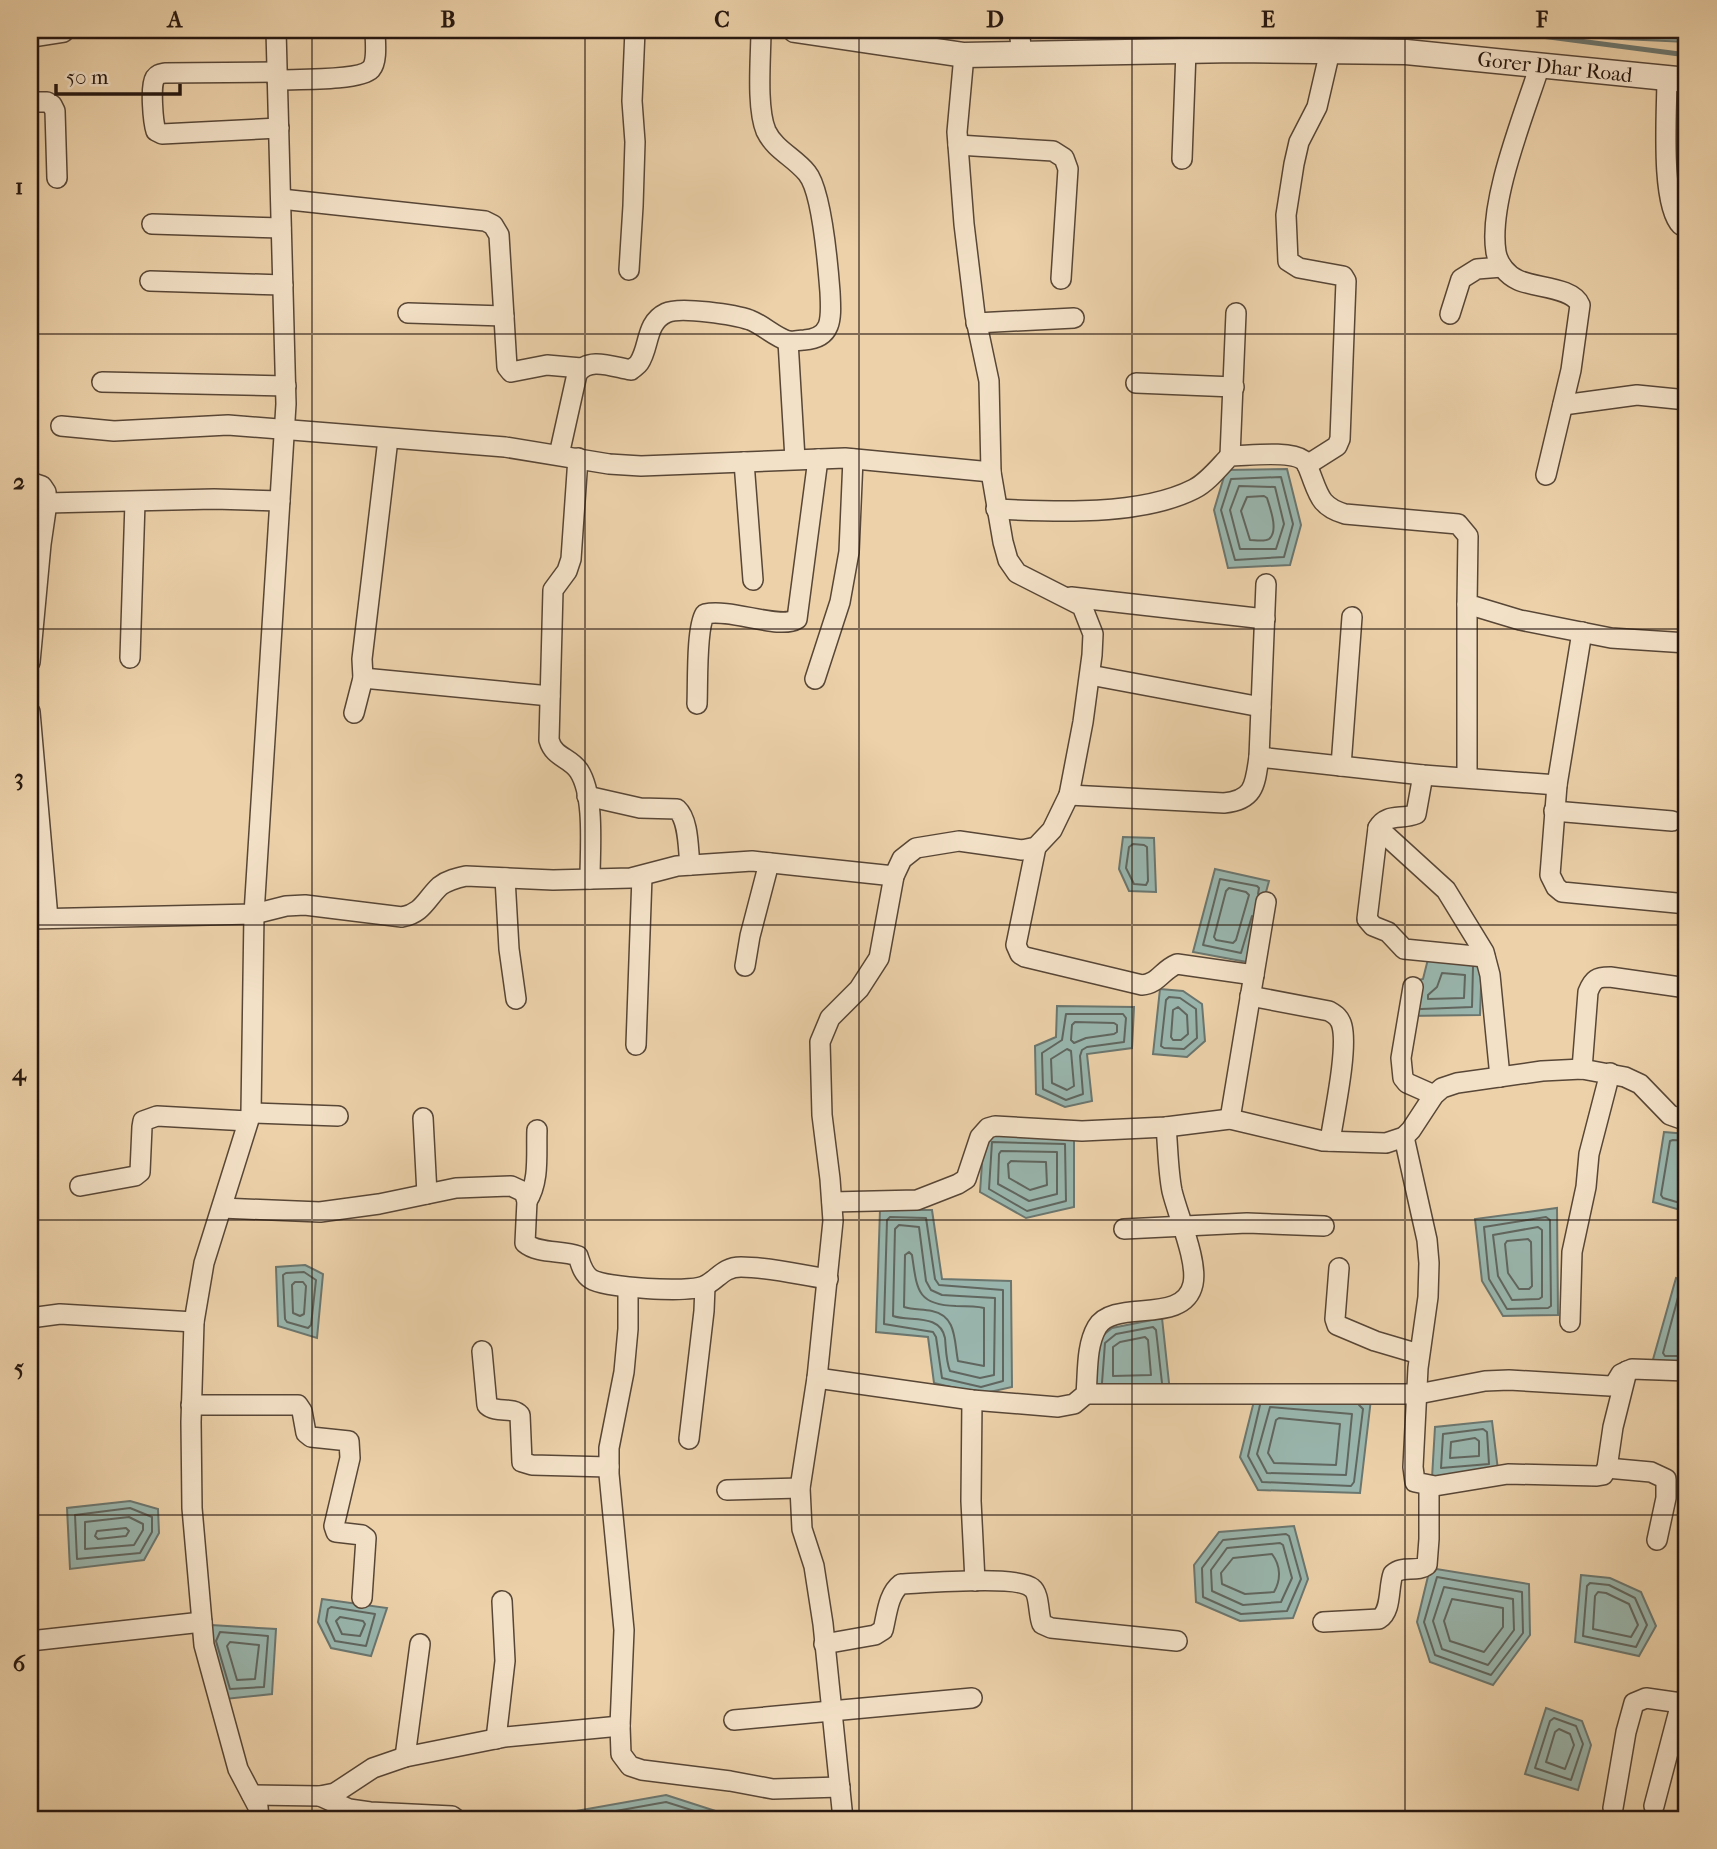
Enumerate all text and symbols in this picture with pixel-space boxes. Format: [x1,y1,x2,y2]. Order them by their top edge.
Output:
text: A [166,6,184,33]
text: B [441,6,456,33]
text: C [714,6,730,33]
text: D [986,6,1004,33]
text: E [1261,6,1275,33]
text: F [1535,6,1549,33]
street label: Gorer Dhar Road [1476,47,1634,87]
scale bar [56,52,180,96]
text: 50 m [66,65,109,89]
text: 1 [15,173,23,200]
text: 2 [13,468,25,495]
text: 3 [14,764,24,791]
text: 4 [11,1059,27,1086]
text: 5 [14,1354,24,1381]
text: 6 [13,1650,26,1677]

